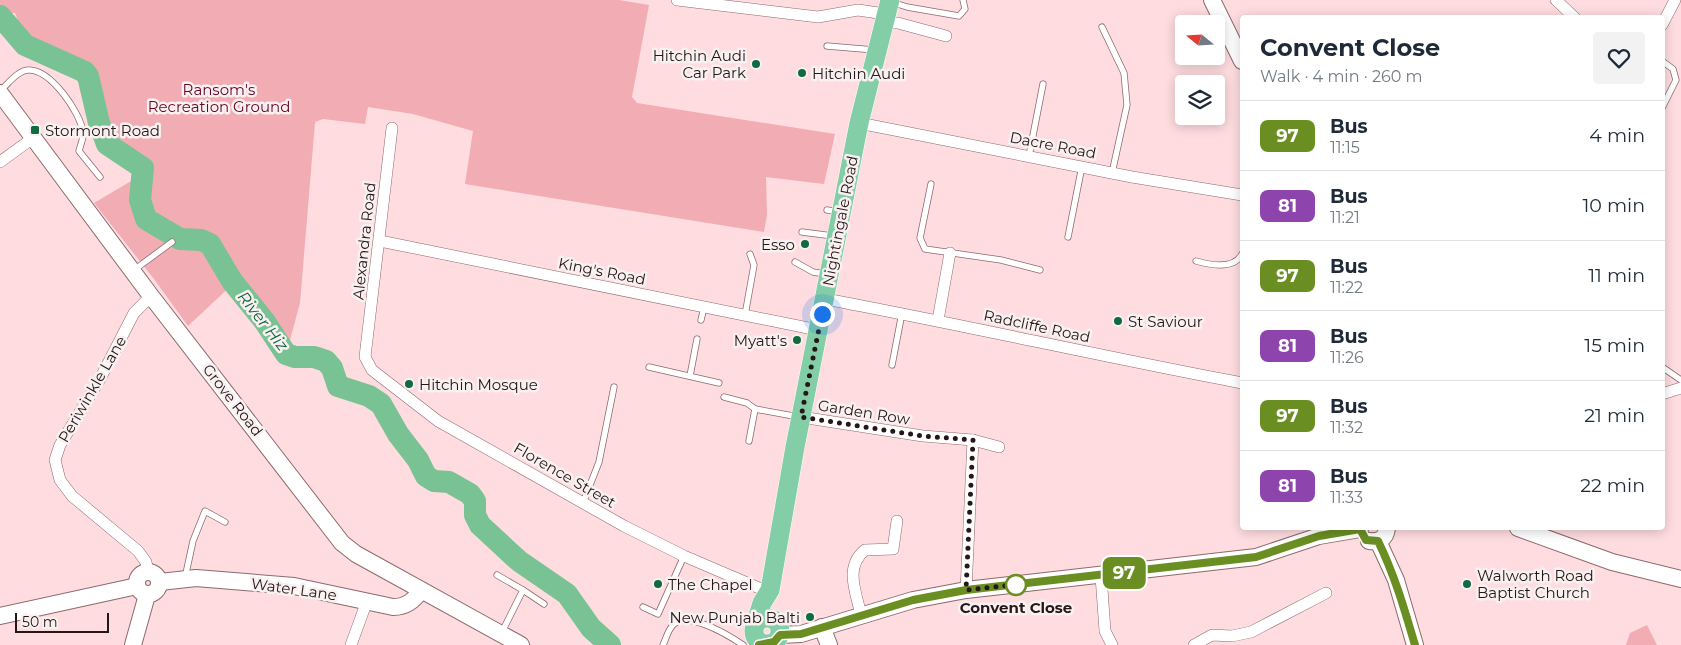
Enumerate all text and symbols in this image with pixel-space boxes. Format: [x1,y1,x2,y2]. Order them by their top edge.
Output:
north arrow [1175,15,1225,65]
map controls [1175,15,1225,125]
button: heart [1593,32,1645,84]
text: Convent Close [1260,33,1440,62]
place label: Hitchin Audi Car Park [653,46,746,82]
marker: Hitchin Audi Car Park [750,58,762,70]
place label: Hitchin Audi [812,64,905,83]
marker: Hitchin Audi [796,67,808,79]
text: Walk · 4 min · 260 m [1260,67,1422,86]
button: layers [1175,75,1225,125]
park label: Ransom's Recreation Ground [148,80,290,116]
text: Bus [1330,115,1368,138]
place label: Stormont Road [45,121,160,140]
marker: Stormont Road [29,124,41,136]
text: 4 min [1589,124,1645,147]
text: 97 [1276,125,1299,147]
street label: Dacre Road [1008,127,1098,163]
text: 11:15 [1330,138,1360,157]
street label: Nightingale Road [818,154,862,288]
street label: Alexandra Road [348,181,380,301]
text: Bus [1330,185,1368,208]
text: 10 min [1582,194,1645,217]
text: 81 [1278,195,1297,217]
text: 11:21 [1330,208,1360,227]
place label: Esso [761,235,795,254]
marker: Esso [799,238,811,250]
street label: King's Road [557,253,647,289]
text: Bus [1330,255,1368,278]
text: 11 min [1588,264,1645,287]
text: 97 [1276,265,1299,287]
text: 11:22 [1330,278,1363,297]
water label: River Hiz [234,288,293,355]
your location [810,302,835,327]
street label: Radcliffe Road [982,305,1092,347]
place label: St Saviour [1128,312,1203,331]
marker: St Saviour [1112,315,1124,327]
text: Bus [1330,325,1368,348]
place label: Myatt's [734,331,787,350]
street label: Periwinkle Lane [54,332,130,446]
marker: Myatt's [791,334,803,346]
text: 15 min [1584,334,1645,357]
text: 81 [1278,335,1297,357]
text: 11:26 [1330,348,1364,367]
street label: Grove Road [199,360,267,440]
place label: Hitchin Mosque [419,375,538,394]
marker: Hitchin Mosque [403,378,415,390]
street label: Garden Row [817,395,912,429]
text: Bus [1330,395,1368,418]
text: 21 min [1584,404,1645,427]
text: 97 [1276,405,1299,427]
text: 11:32 [1330,418,1363,437]
street label: Florence Street [511,438,619,512]
text: Bus [1330,465,1368,488]
text: 22 min [1580,474,1645,497]
text: 81 [1278,475,1297,497]
text: 11:33 [1330,488,1363,507]
line badge: 97 [1102,557,1146,589]
text: 97 [1113,562,1135,584]
place label: Walworth Road Baptist Church [1477,566,1594,602]
street label: Water Lane [250,574,338,604]
marker: Convent Close [1005,574,1027,596]
place label: The Chapel [668,575,753,594]
marker: The Chapel [652,578,664,590]
marker: Walworth Road Baptist Church [1461,578,1473,590]
place label: Convent Close [960,598,1072,617]
place label: New Punjab Balti [670,608,800,627]
scale bar [15,610,109,633]
marker: New Punjab Balti [804,611,816,623]
text: 50 m [22,613,58,631]

